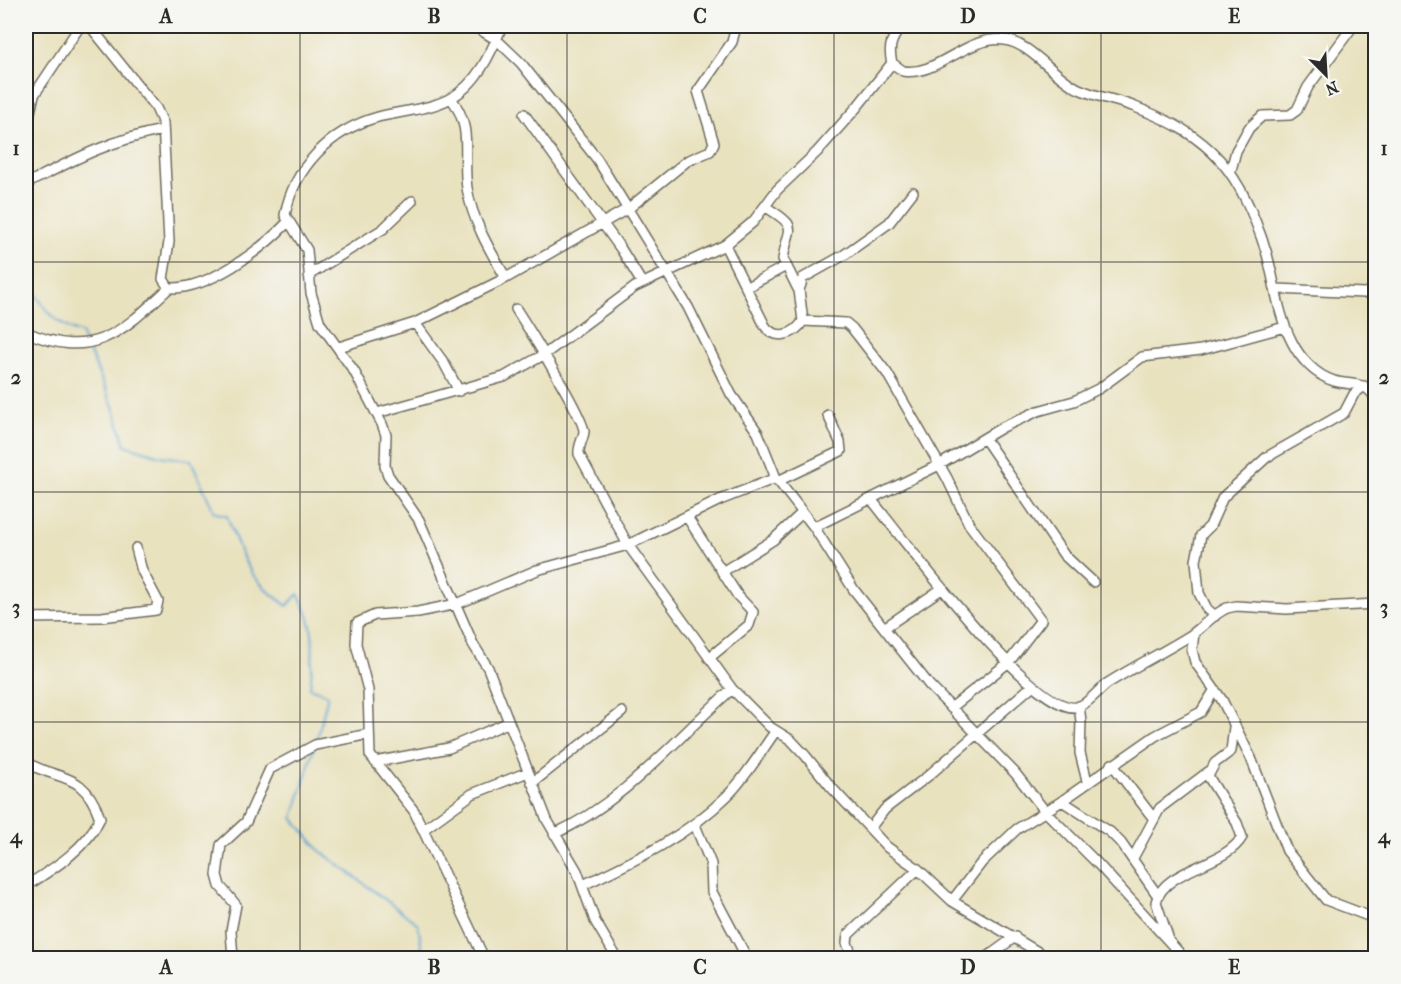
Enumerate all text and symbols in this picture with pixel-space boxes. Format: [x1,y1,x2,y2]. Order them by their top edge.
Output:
text: A [158,5,174,28]
text: B [427,5,441,28]
text: C [693,5,707,28]
text: D [960,5,976,28]
text: E [1228,5,1240,28]
north arrow [1296,45,1356,105]
text: N [1322,77,1341,100]
text: 1 [12,137,20,160]
text: 1 [1380,137,1388,160]
text: 2 [11,366,21,389]
text: 2 [1379,366,1389,389]
text: 3 [12,596,20,619]
text: 3 [1380,596,1388,619]
text: 4 [9,825,23,849]
text: 4 [1377,825,1391,849]
text: A [158,956,174,979]
text: B [427,956,441,979]
text: C [693,956,707,979]
text: D [960,956,976,979]
text: E [1228,956,1240,979]

